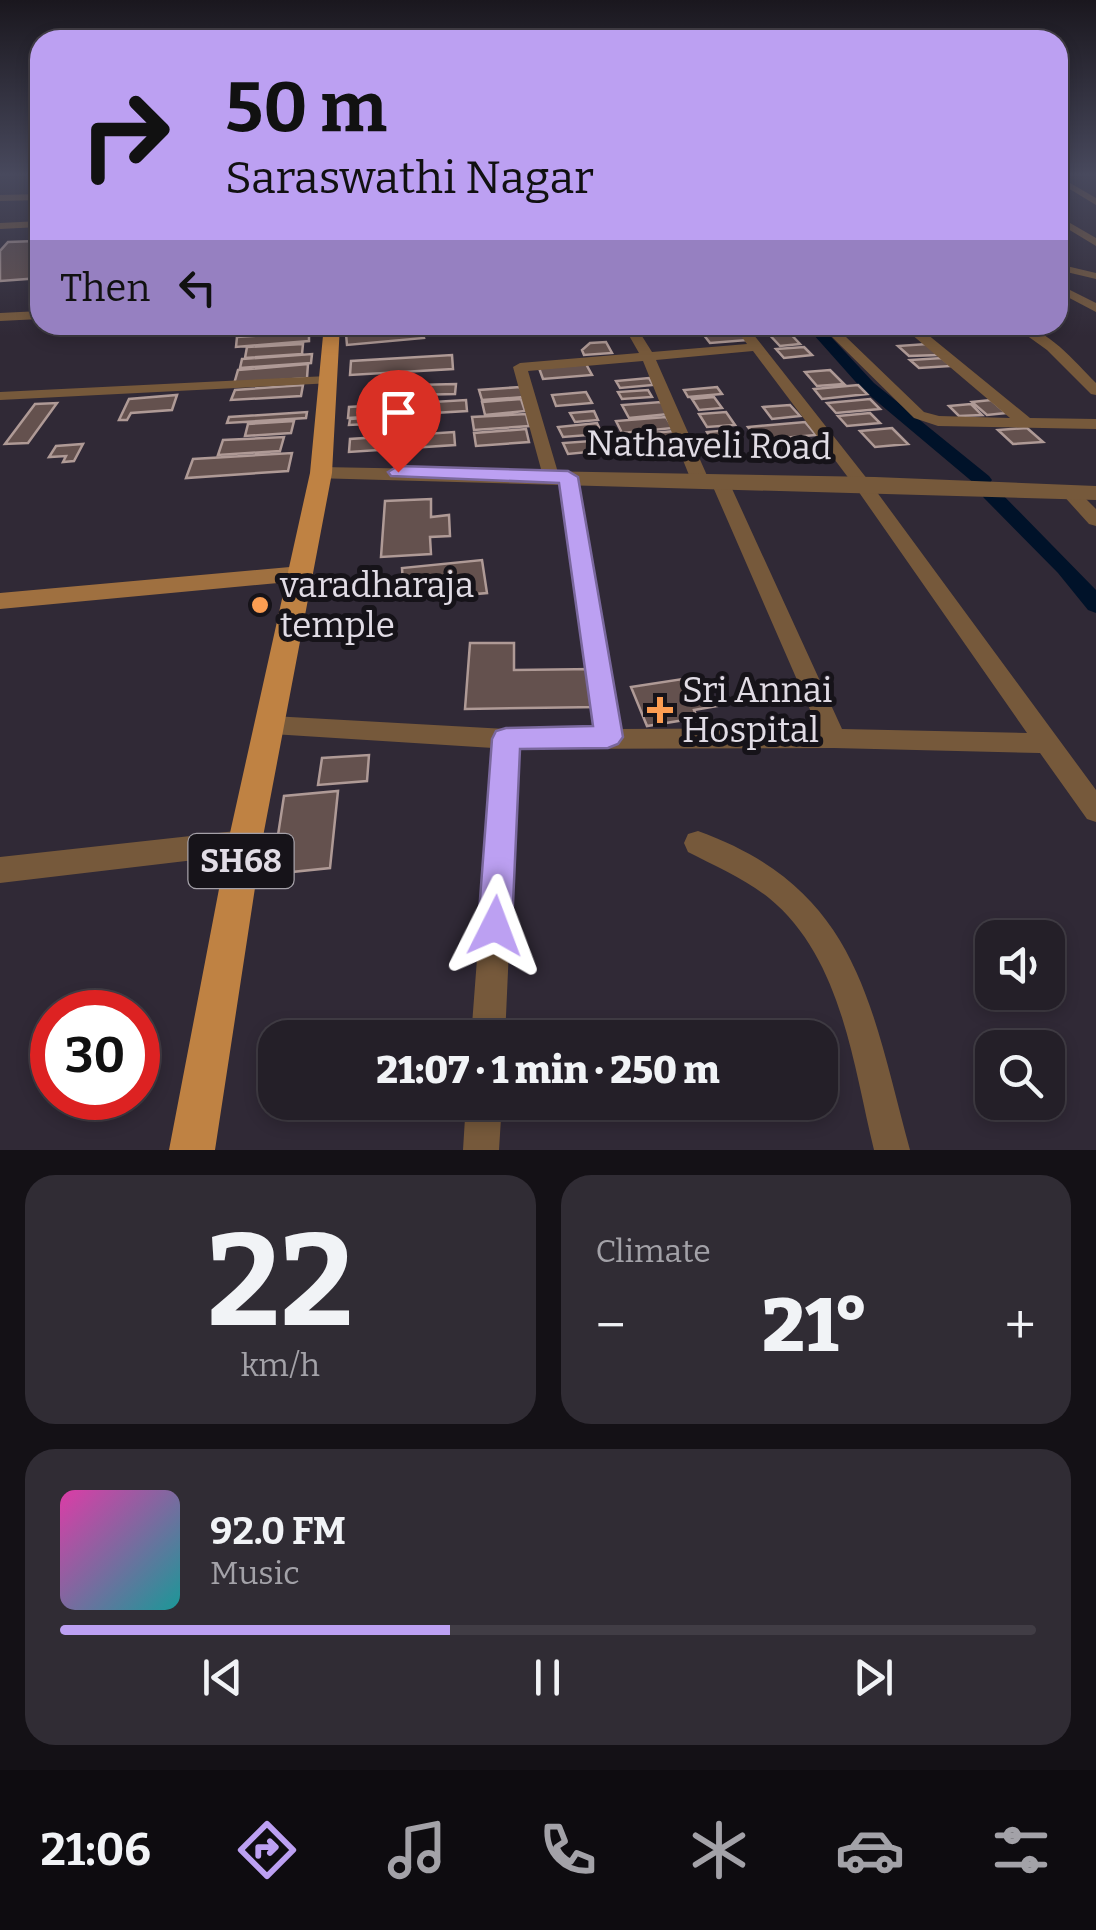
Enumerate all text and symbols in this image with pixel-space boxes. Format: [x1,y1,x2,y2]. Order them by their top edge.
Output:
text: 50 m [225,66,387,150]
icon: right [60,70,190,200]
text: Saraswathi Nagar [225,151,594,205]
icon: left [170,260,225,315]
text: Then [60,265,150,311]
pin [356,370,441,473]
icon: arrive [371,385,426,440]
street label: Nathaveli Road [586,422,832,468]
place label: varadharaja temple [279,564,474,646]
marker: varadharaja temple [249,594,271,616]
place label: Sri Annai Hospital [682,669,832,751]
marker: Sri Annai Hospital [647,697,673,723]
road number: SH68 [188,834,294,888]
position arrow [443,874,547,978]
map controls [975,920,1065,1120]
button: sound [975,920,1065,1010]
speed limit sign: 30 [30,990,160,1120]
button: search [975,1030,1065,1120]
text: 21:07 · 1 min · 250 m [376,1047,720,1093]
text: 22 [207,1203,353,1359]
text: Climate [596,1232,711,1270]
text: 21° [762,1281,868,1371]
text: − [596,1293,626,1359]
text: + [1005,1293,1036,1359]
text: km/h [241,1346,320,1384]
text: 92.0 FM [210,1508,346,1554]
text: Music [210,1554,300,1592]
icon: previous [195,1650,250,1705]
icon: pause [520,1650,575,1705]
icon: next [846,1650,901,1705]
icon: directions [232,1815,302,1885]
icon: music [382,1815,452,1885]
icon: phone [533,1815,603,1885]
icon: climate [684,1815,754,1885]
icon: car [835,1815,905,1885]
icon: filters [986,1815,1056,1885]
text: 21:06 [40,1823,151,1877]

